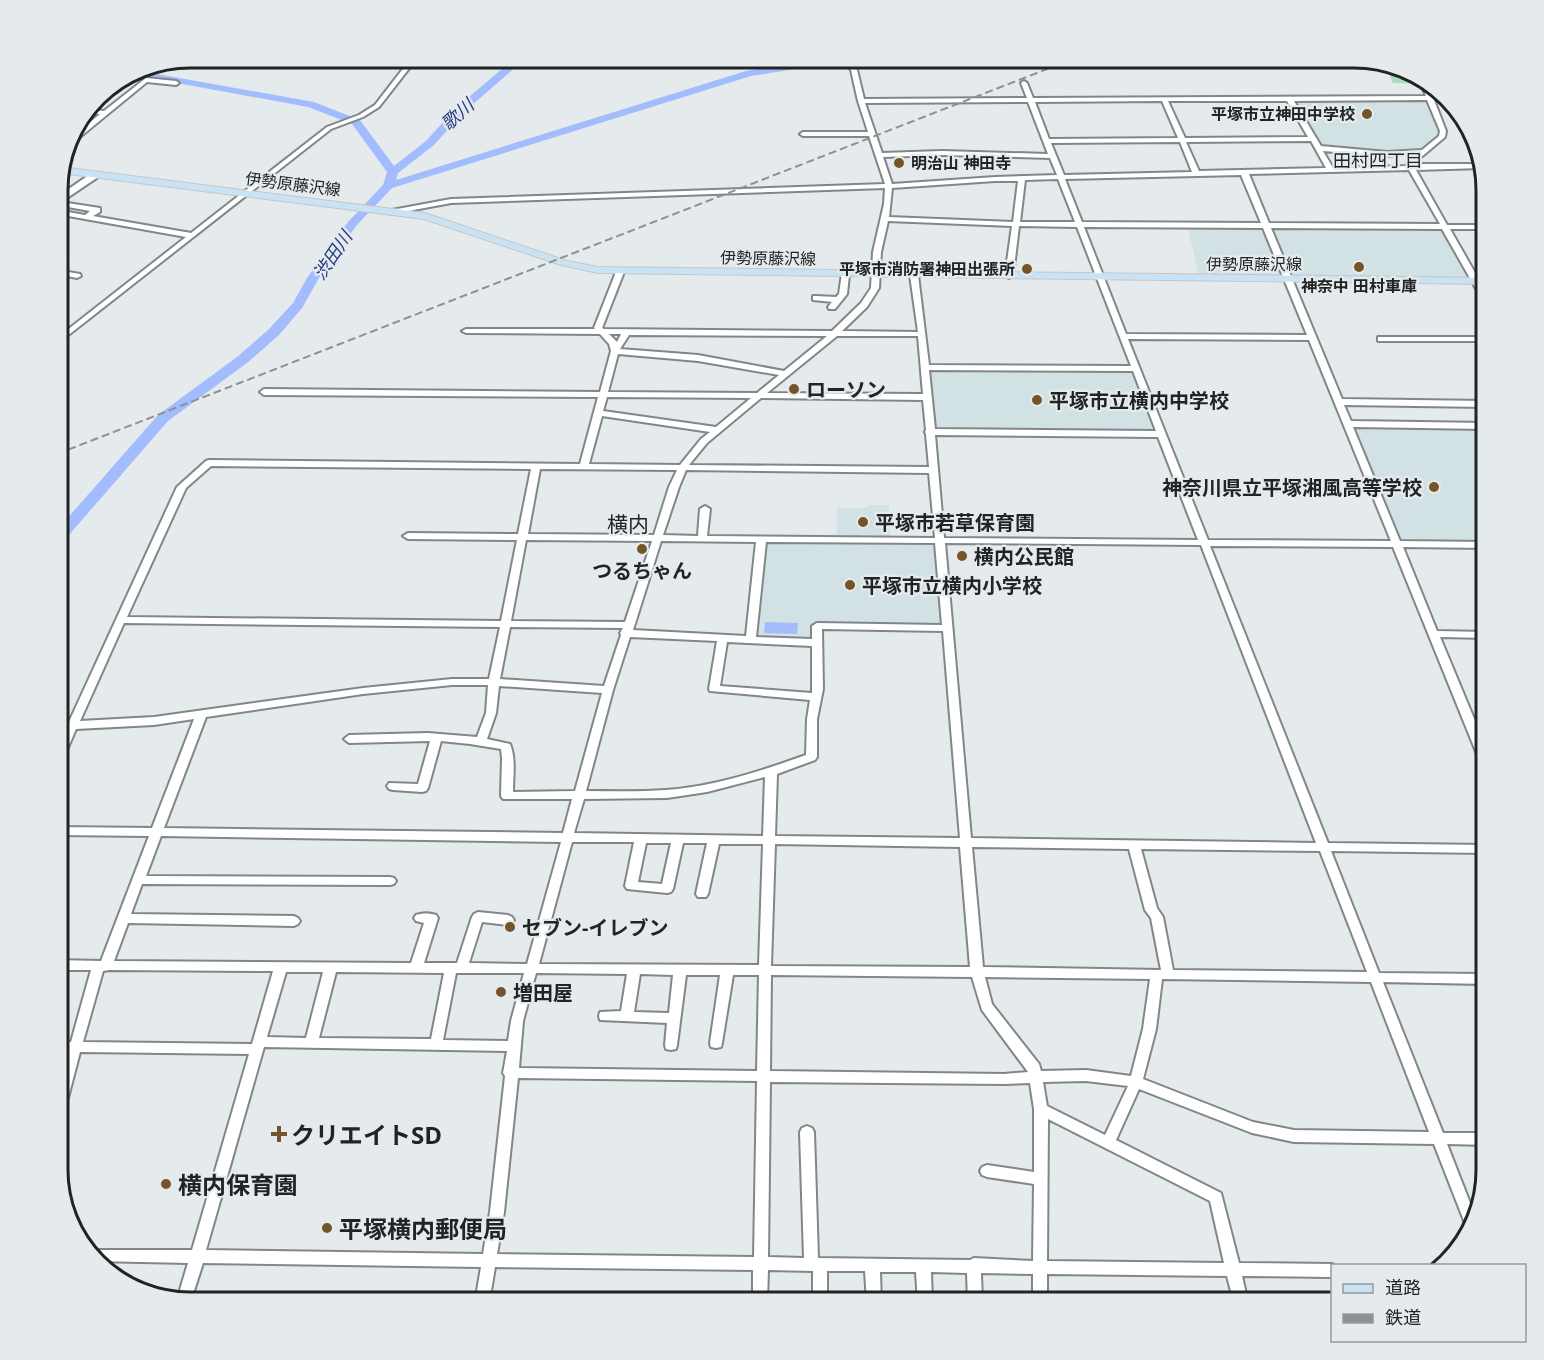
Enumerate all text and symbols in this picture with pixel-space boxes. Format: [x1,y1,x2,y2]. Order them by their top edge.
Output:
water label: 歌川 [436,92,480,135]
place label: 平塚市立神田中学校 [1211,103,1355,125]
marker: 平塚市立神田中学校 [1360,107,1374,121]
district label: 田村四丁目 [1333,148,1423,172]
place label: 明治山 神田寺 [911,152,1011,174]
marker: 明治山 神田寺 [892,156,906,170]
street label: 伊勢原藤沢線 [244,167,342,201]
water label: 渋田川 [307,224,358,284]
street label: 伊勢原藤沢線 [720,246,816,270]
street label: 伊勢原藤沢線 [1206,253,1302,275]
place label: 平塚市消防署神田出張所 [839,258,1015,280]
marker: 神奈中 田村車庫 [1352,260,1366,274]
marker: 平塚市消防署神田出張所 [1020,262,1034,276]
place label: 神奈中 田村車庫 [1301,275,1417,297]
place label: ローソン [806,376,886,403]
marker: ローソン [787,382,801,396]
place label: 平塚市立横内中学校 [1049,387,1229,414]
marker: 平塚市立横内中学校 [1030,393,1044,407]
place label: 神奈川県立平塚湘風高等学校 [1162,474,1422,501]
marker: 神奈川県立平塚湘風高等学校 [1427,480,1441,494]
place label: 平塚市若草保育園 [875,509,1035,536]
district label: 横内 [607,510,649,538]
marker: 平塚市若草保育園 [856,515,870,529]
marker: つるちゃん [635,542,649,556]
place label: 横内公民館 [974,543,1074,570]
marker: 横内公民館 [955,549,969,563]
place label: つるちゃん [592,557,692,584]
place label: 平塚市立横内小学校 [862,572,1042,599]
marker: 平塚市立横内小学校 [843,578,857,592]
place label: セブン-イレブン [522,914,668,941]
marker: セブン-イレブン [503,920,517,934]
place label: 増田屋 [513,979,573,1006]
marker: 増田屋 [494,985,508,999]
place label: クリエイトSD [291,1118,442,1151]
marker: クリエイトSD [272,1127,286,1141]
place label: 横内保育園 [178,1168,298,1201]
marker: 横内保育園 [159,1177,173,1191]
place label: 平塚横内郵便局 [339,1212,507,1245]
marker: 平塚横内郵便局 [320,1221,334,1235]
legend [1331,1264,1526,1342]
text: 道路 [1385,1275,1421,1299]
text: 鉄道 [1385,1305,1421,1329]

